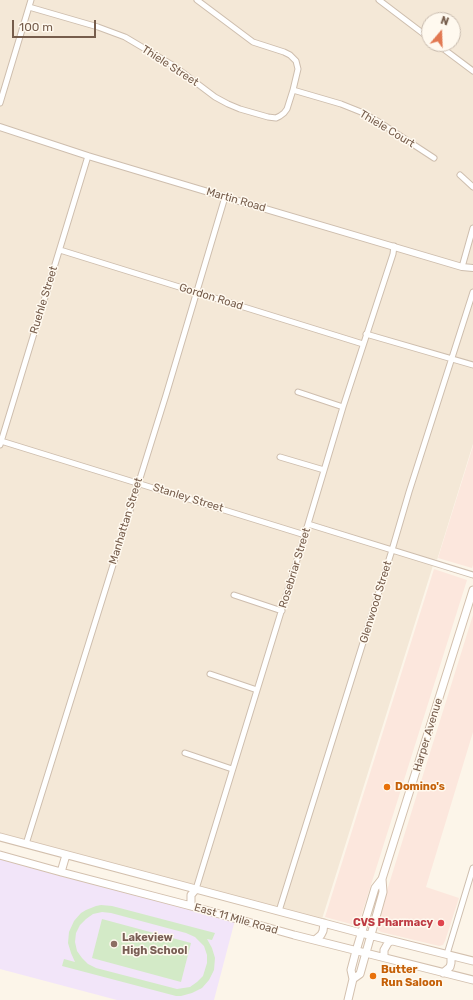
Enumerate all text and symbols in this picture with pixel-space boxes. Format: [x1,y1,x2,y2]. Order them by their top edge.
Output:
scale bar [14,12,98,38]
north arrow [421,12,461,52]
text: N [439,14,451,29]
text: 100 m [19,20,53,34]
street label: Thiele Street [139,43,201,89]
street label: Thiele Court [357,107,417,151]
street label: Martin Road [205,185,267,215]
street label: Ruehle Street [27,265,61,335]
street label: Gordon Road [177,281,245,313]
street label: Manhattan Street [107,476,145,566]
street label: Stanley Street [151,481,225,515]
street label: Rosebriar Street [277,526,313,610]
street label: Glenwood Street [357,559,395,645]
street label: Harper Avenue [411,697,445,773]
place label: Domino's [395,780,445,794]
marker: Domino's [382,782,392,792]
street label: East 11 Mile Road [193,901,279,937]
place label: CVS Pharmacy [353,916,433,930]
marker: CVS Pharmacy [436,918,446,928]
place label: Lakeview High School [122,931,187,957]
marker: Lakeview High School [109,939,119,949]
place label: Butter Run Saloon [381,963,443,989]
marker: Butter Run Saloon [368,971,378,981]

